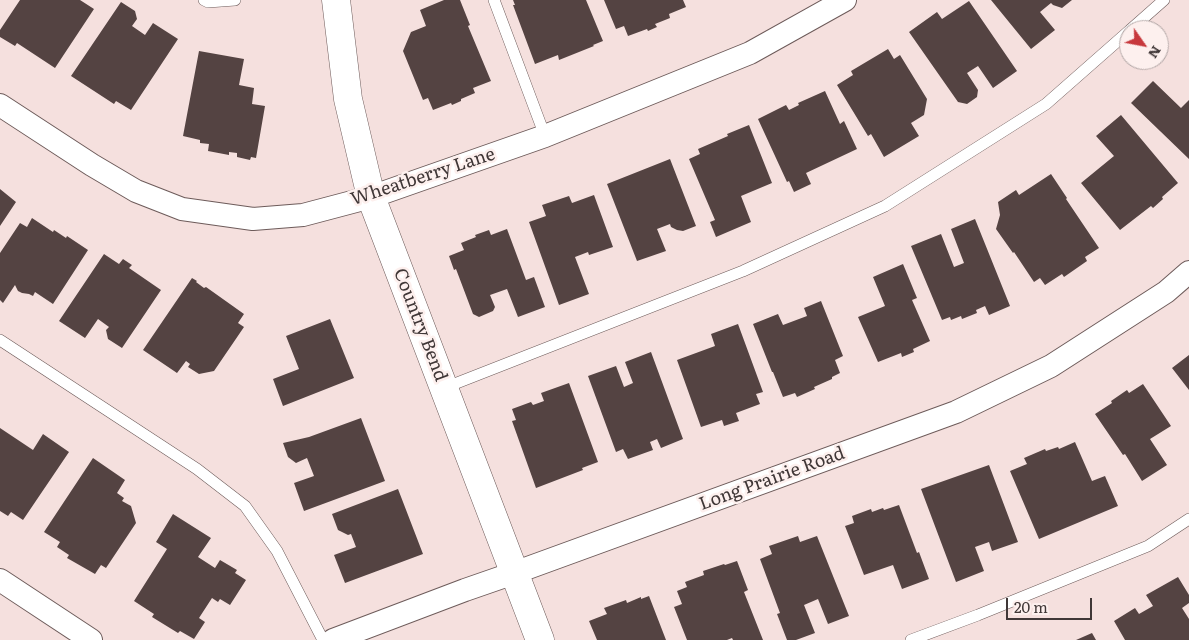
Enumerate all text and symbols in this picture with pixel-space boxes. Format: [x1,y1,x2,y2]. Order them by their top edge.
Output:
north arrow [1119,20,1169,70]
text: N [1144,42,1167,63]
street label: Wheatberry Lane [348,143,498,211]
street label: Country Bend [389,266,451,384]
street label: Long Prairie Road [696,443,848,515]
scale bar [1009,588,1095,620]
text: 20 m [1014,595,1048,618]

